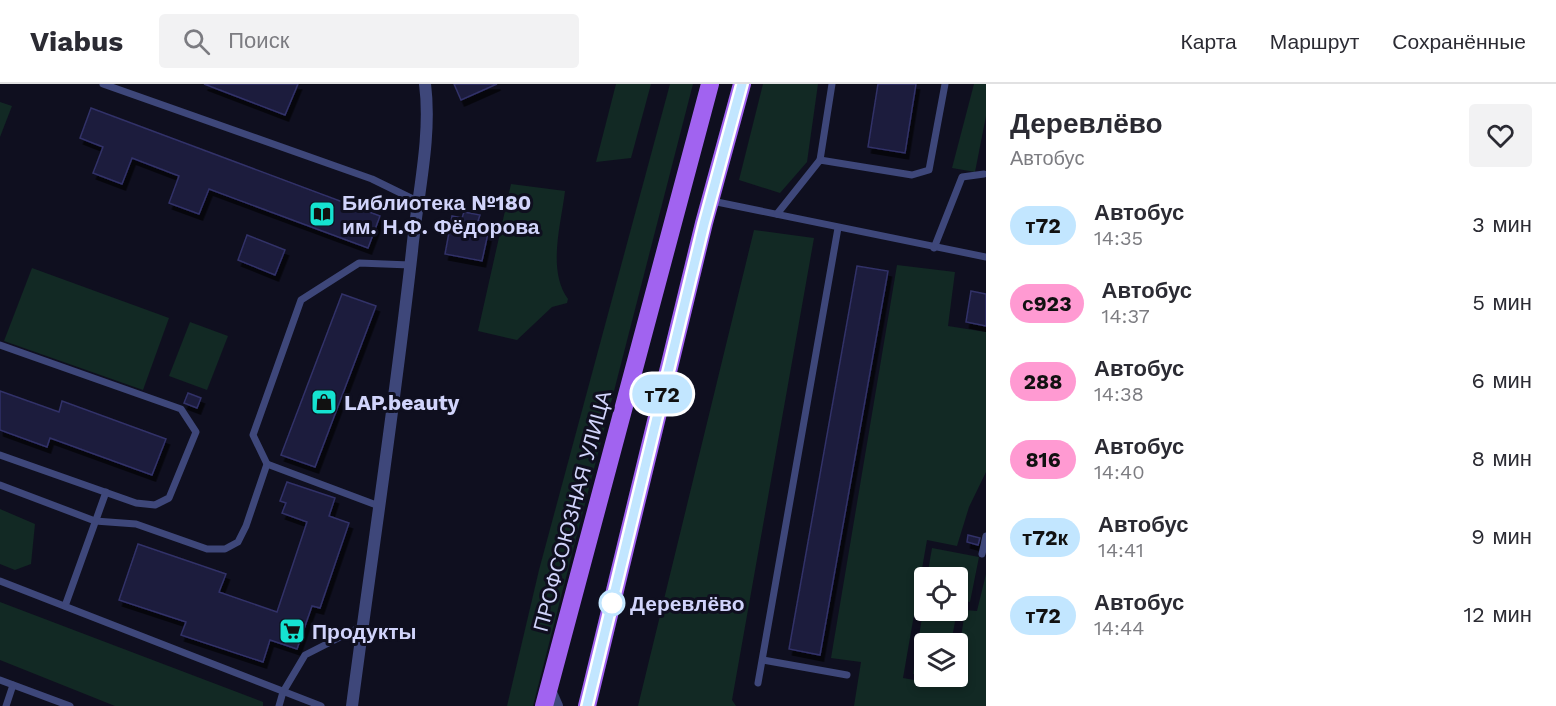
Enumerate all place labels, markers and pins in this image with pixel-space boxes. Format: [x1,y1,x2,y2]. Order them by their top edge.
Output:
place label: Библиотека №180 им. Н.Ф. Фёдорова [342,190,540,239]
library icon: Библиотека №180 им. Н.Ф. Фёдорова [307,199,337,229]
shop icon: LAP.beauty [309,387,339,417]
place label: LAP.beauty [344,390,460,415]
marker: Деревлёво [599,590,625,616]
place label: Деревлёво [630,591,745,616]
supermarket icon: Продукты [277,616,307,646]
place label: Продукты [312,619,416,644]

